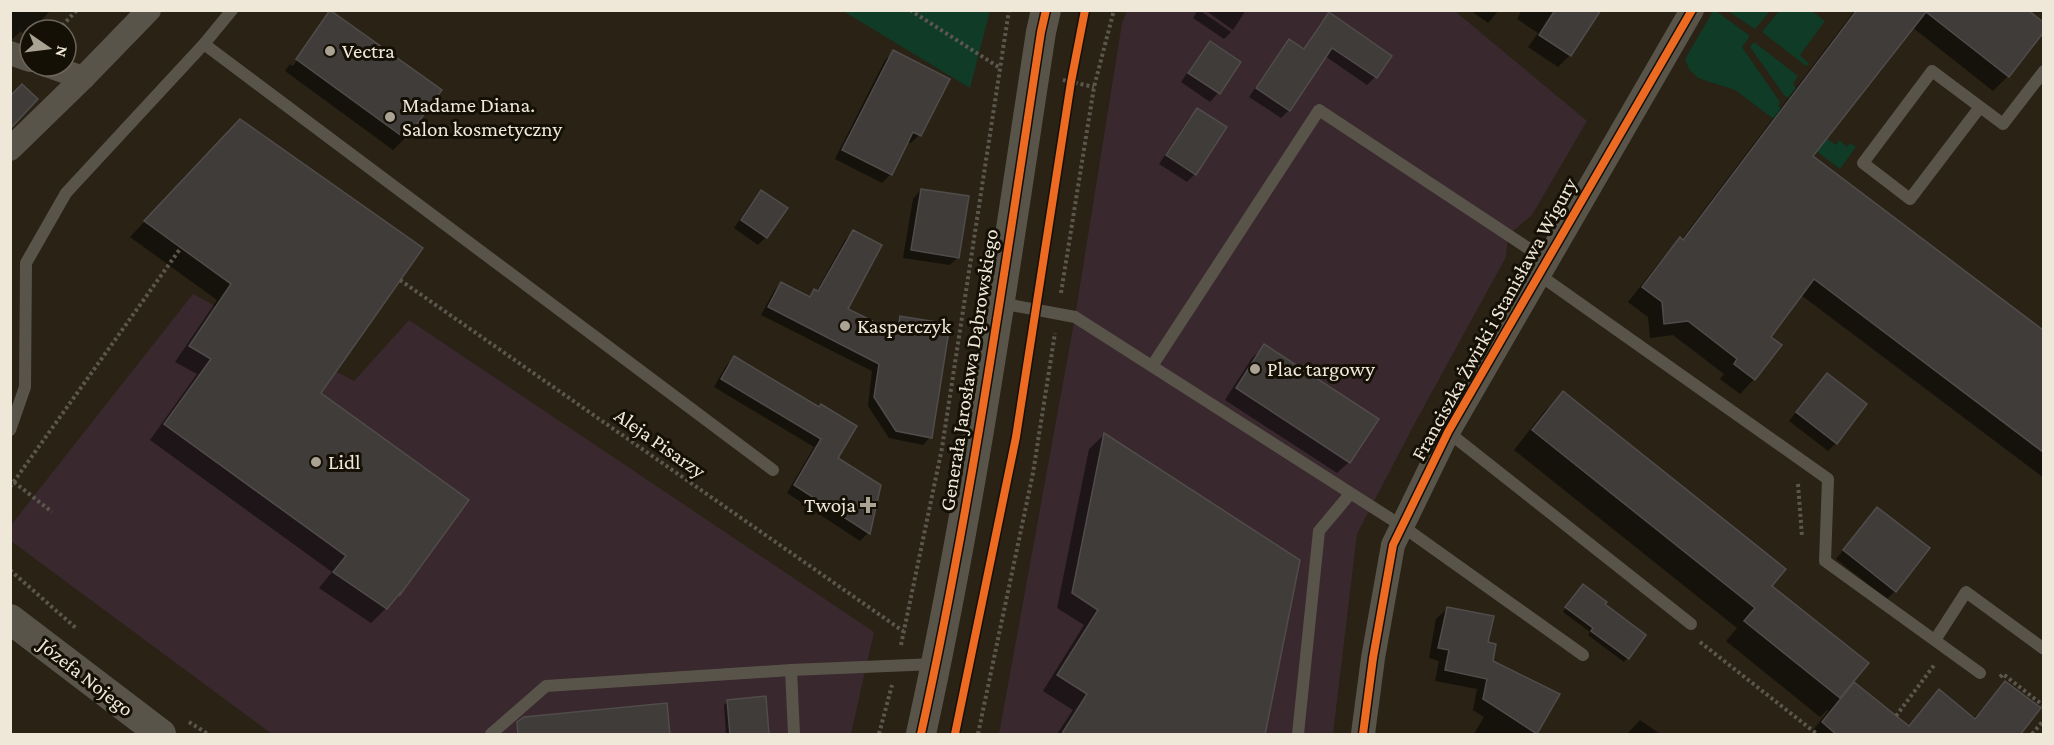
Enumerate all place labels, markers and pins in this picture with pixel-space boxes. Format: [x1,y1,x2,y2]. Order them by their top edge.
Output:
place label: Vectra [342,39,395,63]
marker: Vectra [323,44,337,58]
place label: Madame Diana. Salon kosmetyczny [402,93,563,141]
marker: Madame Diana. Salon kosmetyczny [383,110,397,124]
place label: Kasperczyk [857,314,951,338]
marker: Kasperczyk [838,319,852,333]
place label: Plac targowy [1267,357,1375,381]
marker: Plac targowy [1248,362,1262,376]
place label: Lidl [328,450,361,474]
marker: Lidl [309,455,323,469]
place label: Twoja [804,493,856,517]
marker: Twoja [861,498,875,512]

